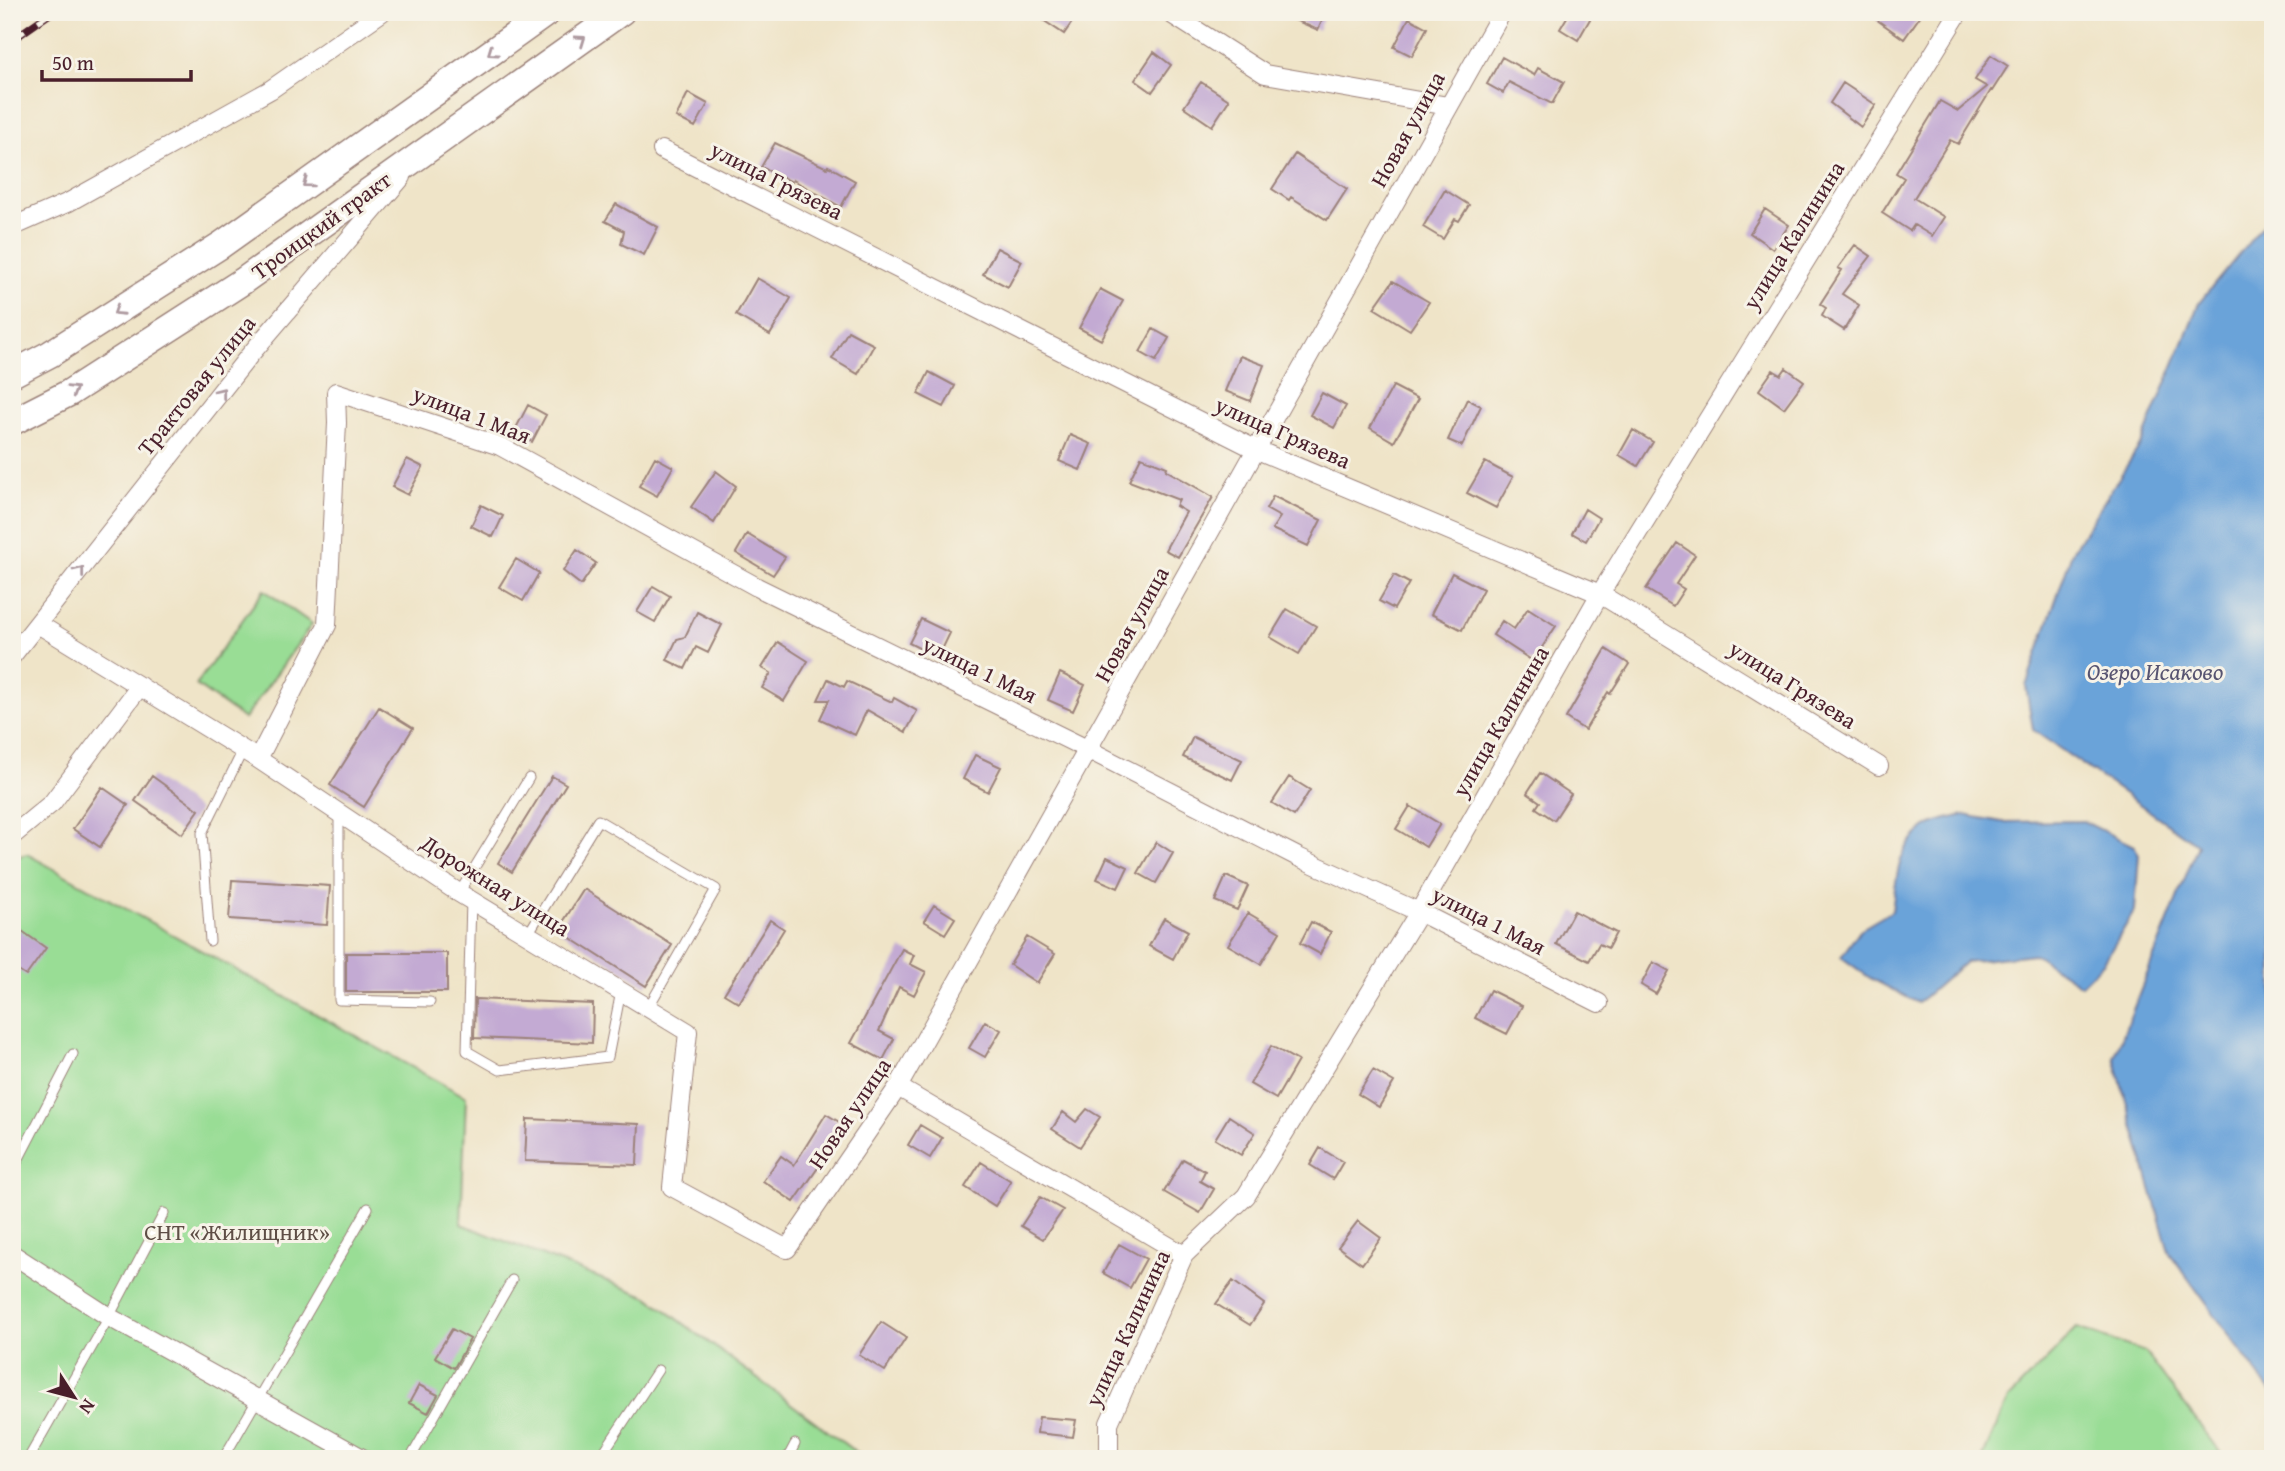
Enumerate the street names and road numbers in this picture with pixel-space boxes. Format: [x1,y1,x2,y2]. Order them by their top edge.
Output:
street label: Новая улица [1362,65,1452,193]
street label: улица Грязева [704,132,849,228]
street label: улица Калинина [1733,154,1852,317]
street label: Троицкий тракт [244,163,398,287]
street label: Трактовая улица [129,308,263,462]
street label: улица 1 Мая [407,376,536,452]
street label: улица Грязева [1209,387,1356,477]
street label: Новая улица [1086,560,1176,688]
street label: улица 1 Мая [916,627,1043,711]
street label: улица Грязева [1722,631,1863,737]
street label: улица Калинина [1443,639,1557,804]
street label: Дорожная улица [414,825,577,944]
street label: улица 1 Мая [1425,877,1552,963]
street label: Новая улица [800,1051,898,1175]
street label: улица Калинина [1076,1244,1178,1413]

